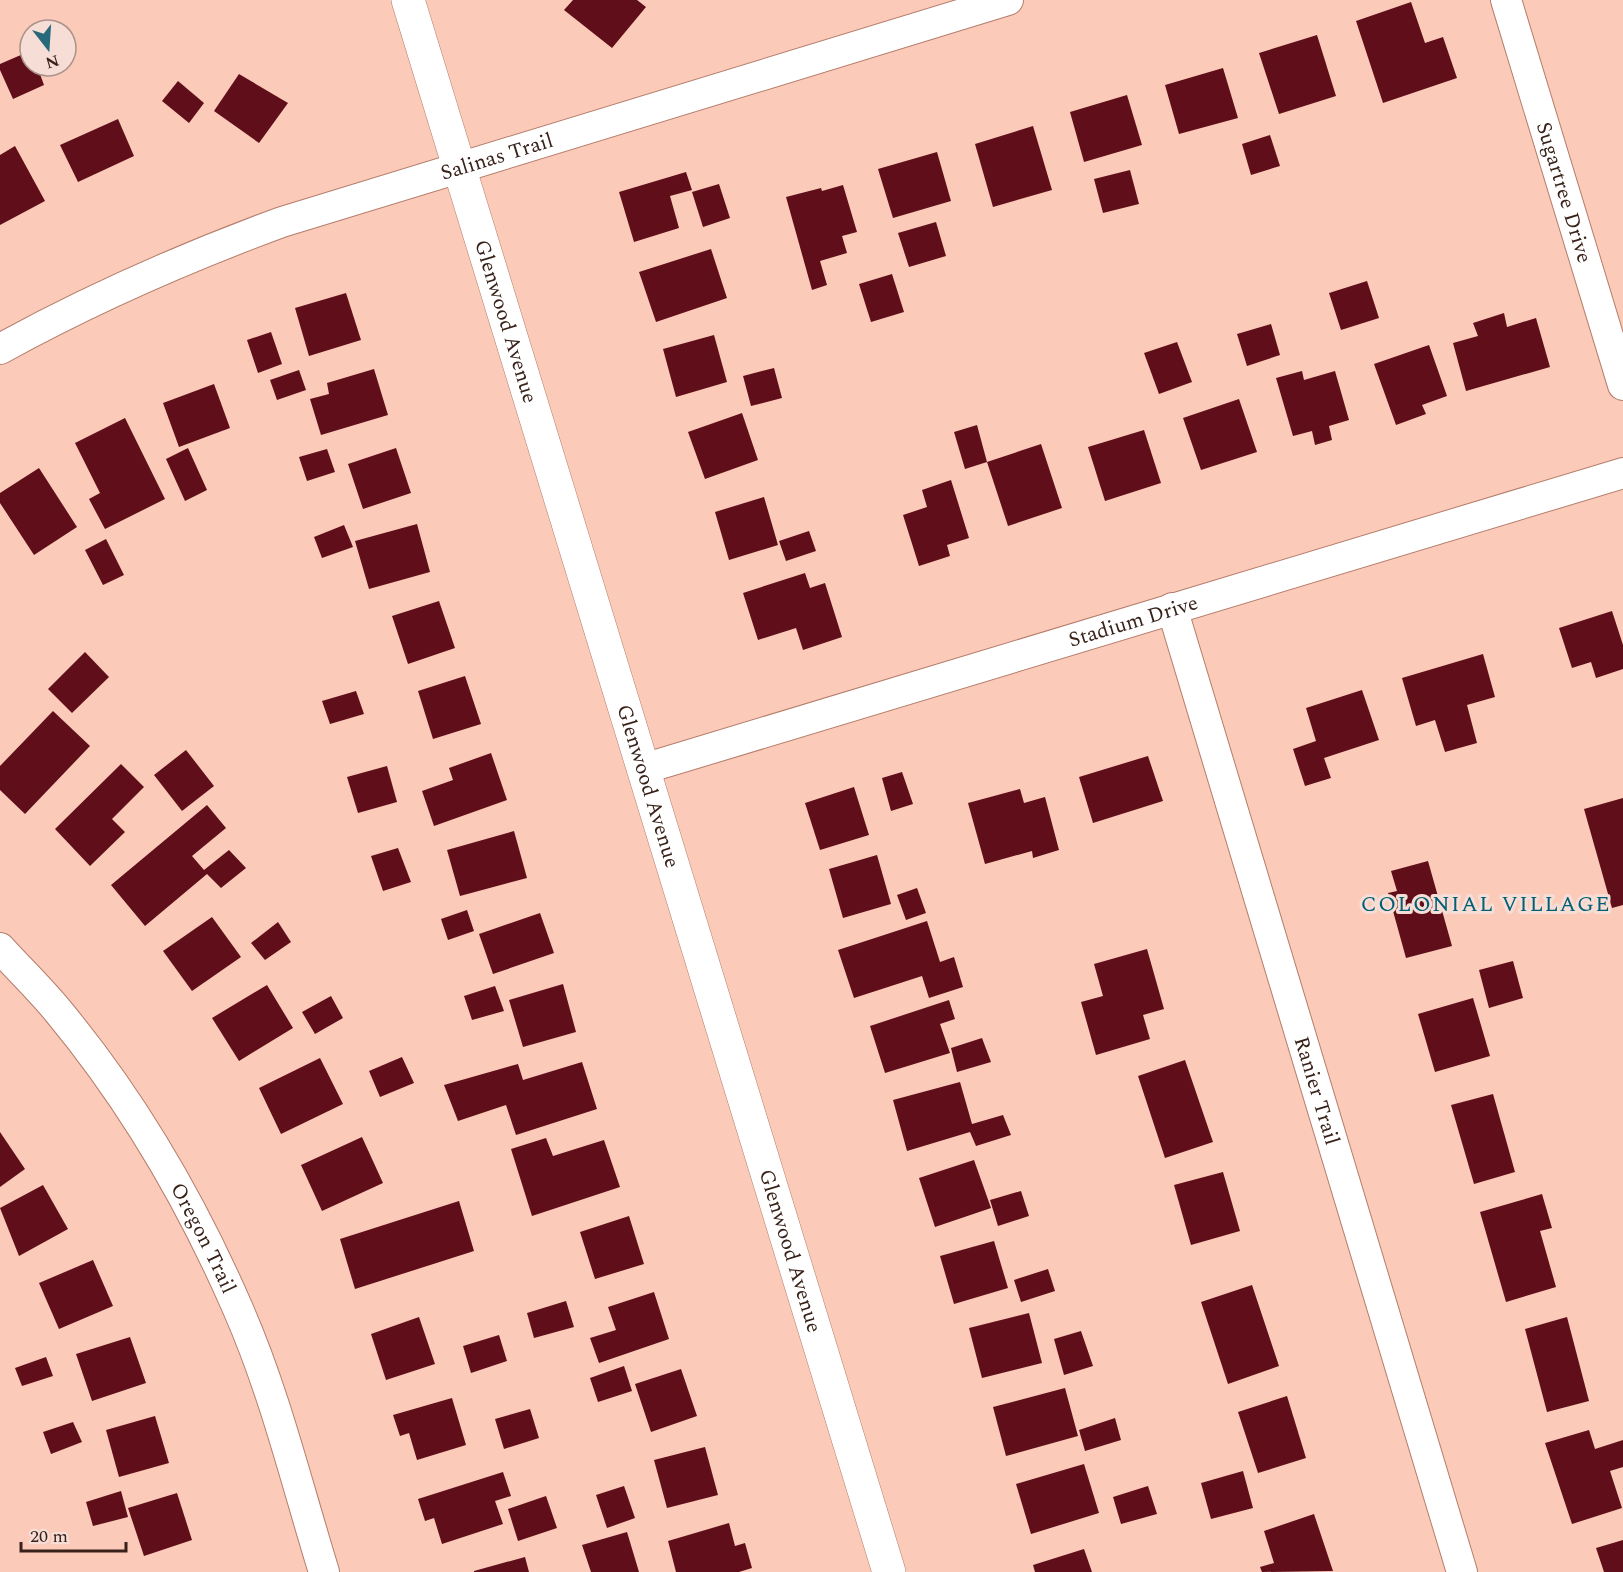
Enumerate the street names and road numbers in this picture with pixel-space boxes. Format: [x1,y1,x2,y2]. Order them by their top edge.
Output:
street label: Sugartree Drive [1527,118,1600,267]
street label: Salinas Trail [437,125,557,190]
street label: Glenwood Avenue [465,236,545,407]
street label: Stadium Drive [1065,587,1202,657]
street label: Glenwood Avenue [607,701,688,872]
street label: Ranier Trail [1285,1033,1348,1149]
street label: Glenwood Avenue [750,1165,830,1337]
street label: Oregon Trail [161,1177,244,1299]

